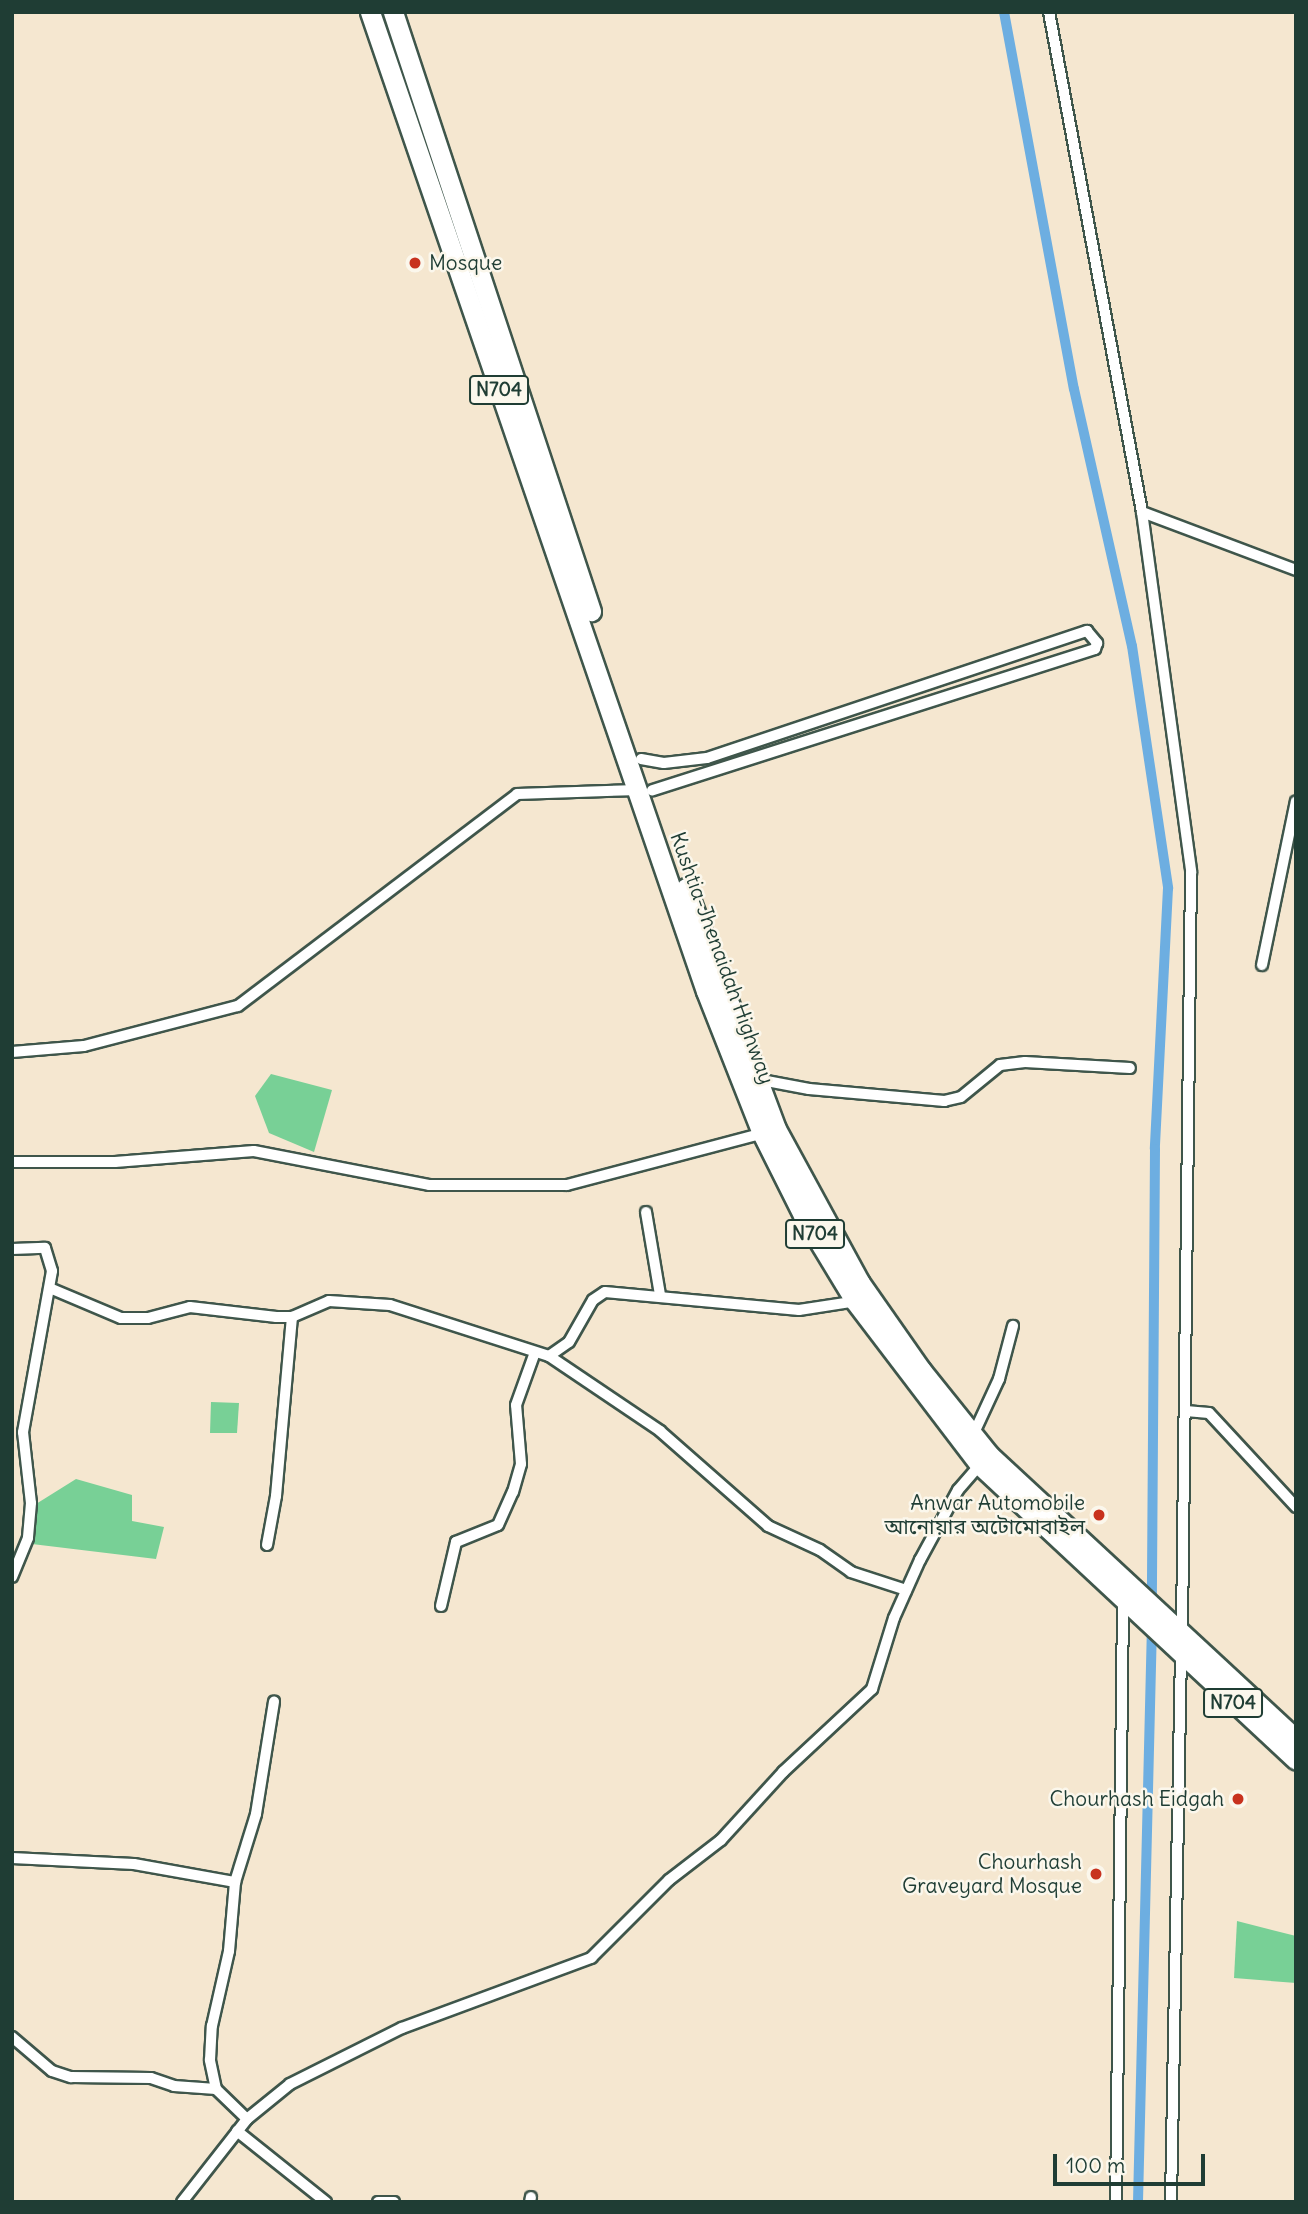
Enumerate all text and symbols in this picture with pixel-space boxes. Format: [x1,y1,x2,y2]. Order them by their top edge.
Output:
place label: Mosque [429,250,502,276]
marker: Mosque [407,255,423,271]
road number: N704 [468,374,530,406]
street label: Kushtia-Jhenaidah Highway [665,828,779,1088]
road number: N704 [784,1218,846,1250]
place label: Anwar Automobile আনোয়ার অটোমোবাইল [885,1490,1085,1540]
marker: Anwar Automobile আনোয়ার অটোমোবাইল [1091,1507,1107,1523]
road number: N704 [1202,1688,1264,1718]
place label: Chourhash Eidgah [1049,1786,1224,1812]
marker: Chourhash Eidgah [1230,1791,1246,1807]
place label: Chourhash Graveyard Mosque [902,1849,1082,1899]
marker: Chourhash Graveyard Mosque [1088,1866,1104,1882]
scale bar [1056,2140,1208,2184]
text: 100 m [1066,2152,1125,2179]

